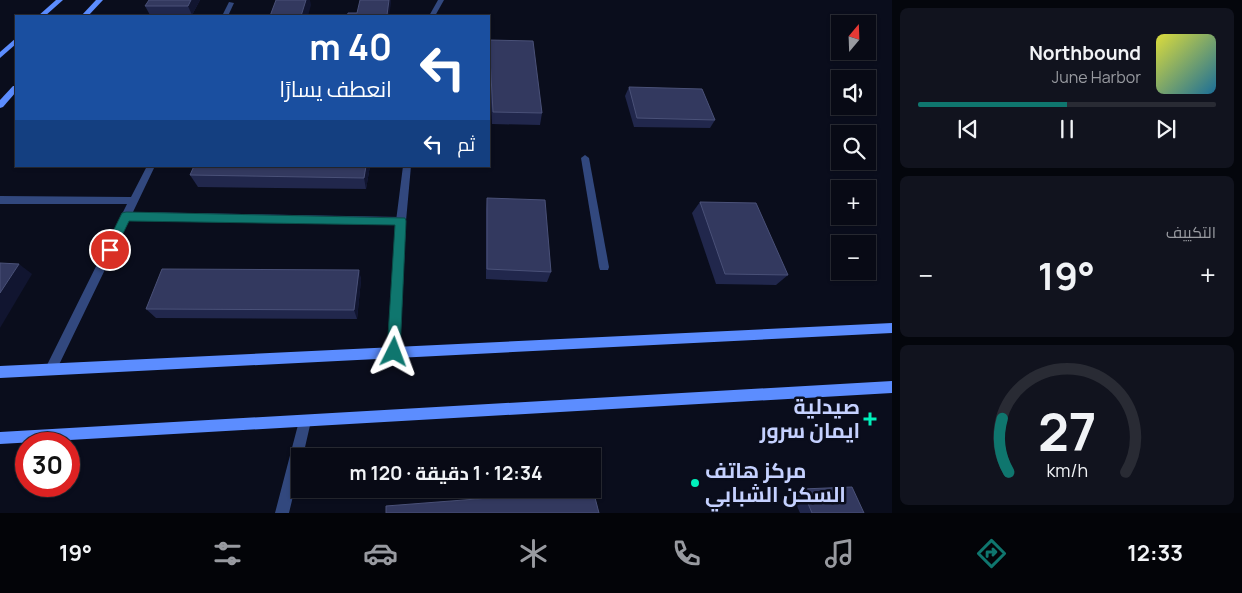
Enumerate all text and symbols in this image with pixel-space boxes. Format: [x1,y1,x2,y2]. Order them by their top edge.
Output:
north arrow [831,15,876,60]
map controls [831,15,876,280]
text: 40 m [309,23,392,71]
icon: left [410,35,475,100]
text: Northbound [1029,40,1141,66]
text: June Harbor [1052,66,1141,88]
button: sound [831,70,876,115]
text: انعطف يسارًا [279,74,392,104]
icon: previous [954,115,982,143]
icon: pause [1053,115,1081,143]
icon: next [1152,115,1180,143]
button: search [831,125,876,170]
icon: left [419,130,447,158]
text: ثم [457,131,475,157]
button: + [831,180,876,225]
text: التكييف [1166,221,1216,243]
pin [89,229,131,271]
button: − [831,235,876,280]
icon: arrive [96,236,124,264]
text: 19° [1038,249,1095,301]
text: − [918,256,933,294]
text: + [1200,256,1216,294]
position arrow [367,325,419,377]
place label: صيدلية ايمان سرور [759,392,860,444]
text: 27 [1038,396,1096,467]
marker: صيدلية ايمان سرور [864,413,876,425]
speed limit sign: 30 [15,432,80,497]
place label: مركز هاتف السكن الشبابي [705,456,846,512]
text: km/h [1046,458,1088,482]
text: 12:34 · 1 دقيقة · 120 m [350,460,543,486]
marker: مركز هاتف السكن الشبابي [689,477,701,489]
icon: filters [210,536,245,571]
icon: car [363,536,398,571]
icon: climate [516,536,551,571]
icon: phone [669,536,704,571]
icon: music [822,536,857,571]
icon: directions [974,536,1009,571]
text: 19° [59,538,92,568]
text: 12:33 [1127,538,1183,568]

